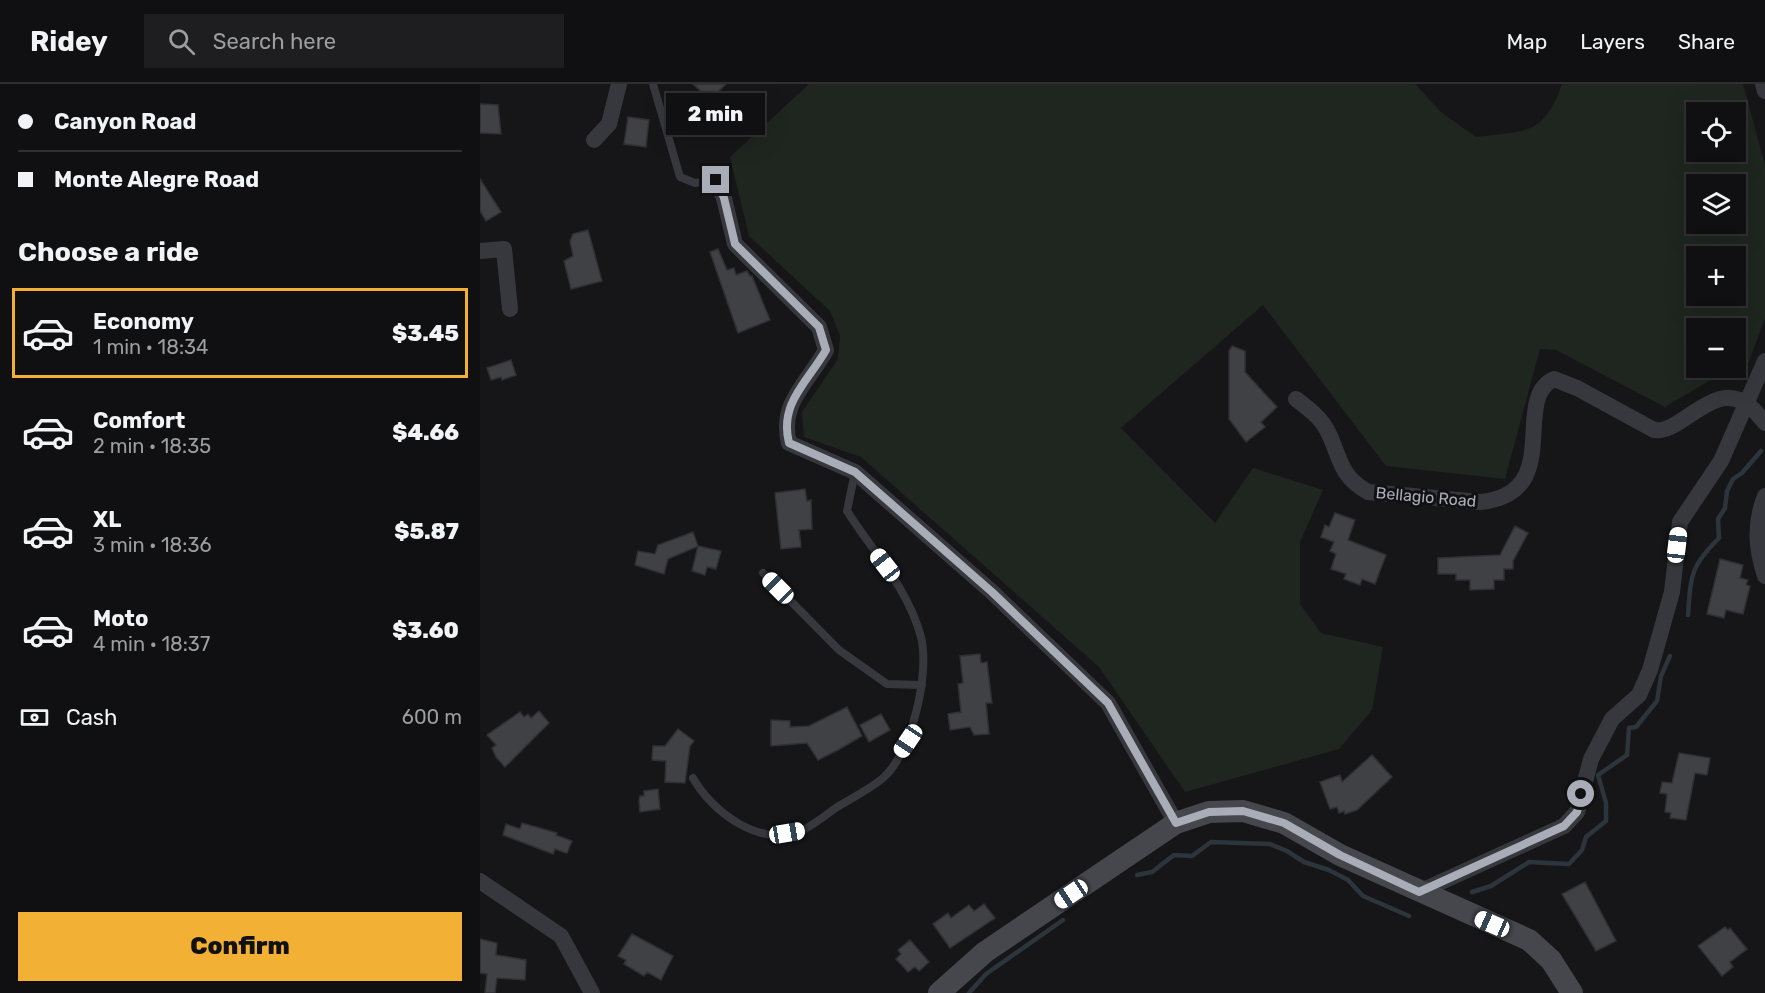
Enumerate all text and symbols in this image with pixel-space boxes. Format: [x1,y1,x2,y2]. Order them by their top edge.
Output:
search box [144,14,564,68]
text: Ridey [30,25,108,58]
icon: search [165,25,198,58]
text: Search here [213,28,336,55]
text: Map [1506,29,1547,54]
text: Layers [1580,29,1645,54]
text: Share [1678,29,1735,54]
callout: 2 min [666,93,766,135]
text: 2 min [688,102,743,126]
map controls [1686,102,1746,378]
button: locate [1686,102,1746,162]
text: Canyon Road [54,108,196,135]
text: Monte Alegre Road [54,166,259,193]
route end [702,166,729,193]
button: layers [1686,174,1746,234]
text: Choose a ride [18,236,199,268]
button: + [1686,246,1746,306]
icon: car [21,306,75,360]
text: Economy [93,308,194,335]
button: − [1686,318,1746,378]
text: $3.45 [392,320,459,347]
text: 1 min · 18:34 [93,335,208,359]
icon: car [21,405,75,459]
text: Comfort [93,407,185,434]
text: $4.66 [392,419,459,446]
text: 2 min · 18:35 [93,434,211,458]
street label: Bellagio Road [1375,483,1477,511]
icon: car [21,504,75,558]
text: XL [93,506,121,533]
text: $5.87 [394,518,459,545]
car [1666,526,1688,564]
text: 3 min · 18:36 [93,533,212,557]
car [867,545,903,585]
car [759,569,797,607]
icon: car [21,603,75,657]
text: Moto [93,605,148,632]
text: $3.60 [392,617,459,644]
text: 4 min · 18:37 [93,632,210,656]
icon: cash [18,701,51,734]
text: Cash [66,704,117,731]
text: 600 m [402,705,462,729]
car [890,721,926,761]
route start [1567,780,1594,807]
car [768,821,806,845]
car [1051,876,1091,912]
car [1472,908,1512,940]
button: Confirm [18,912,462,981]

